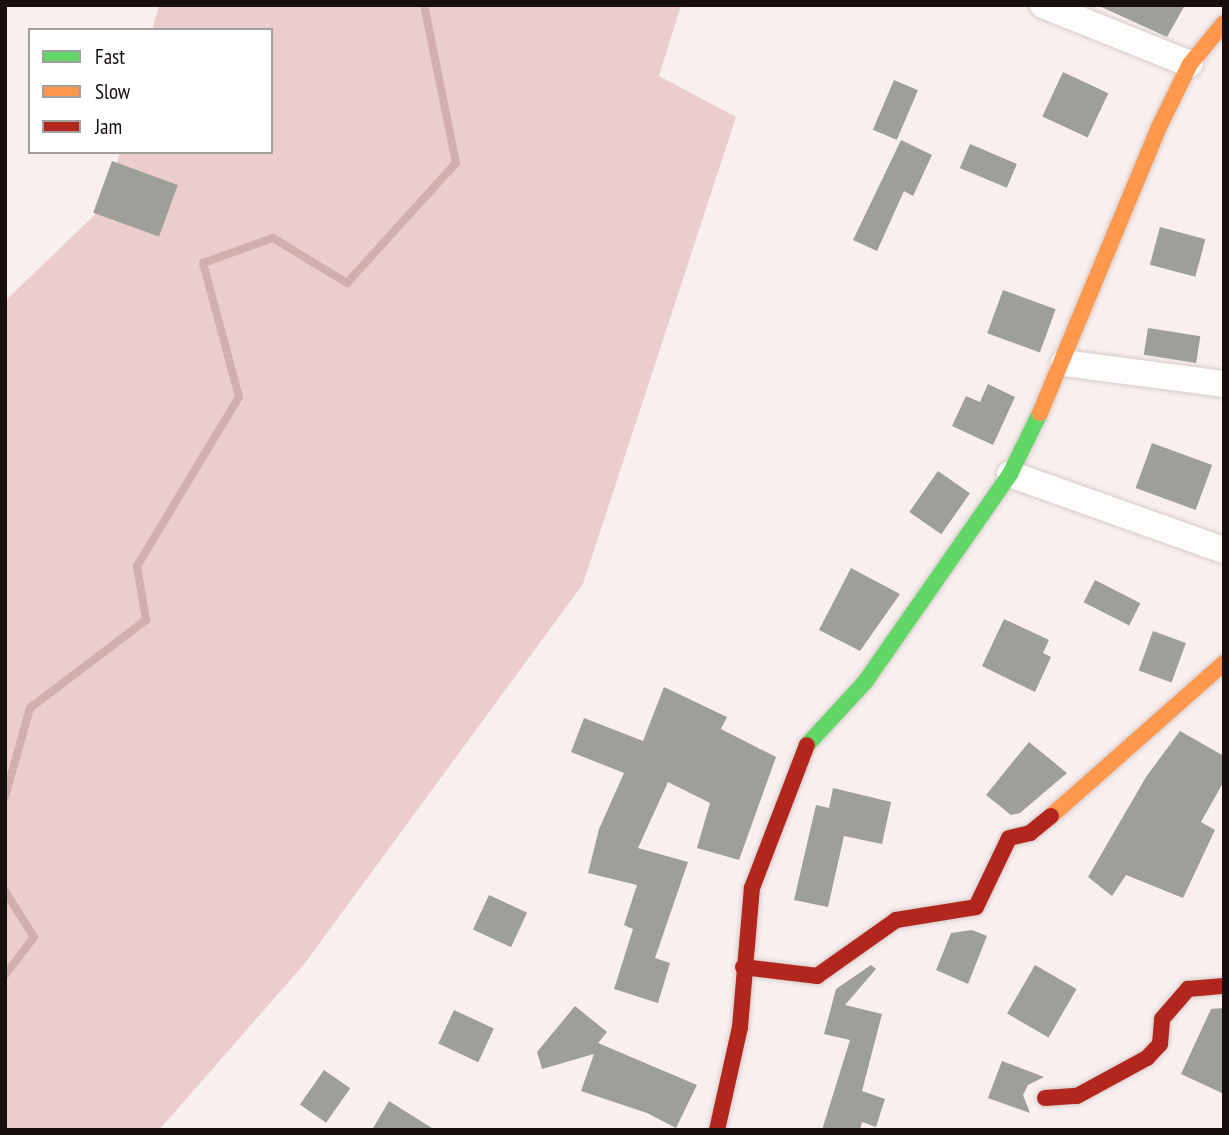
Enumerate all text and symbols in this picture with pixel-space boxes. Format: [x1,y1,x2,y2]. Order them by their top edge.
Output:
legend [28,28,273,154]
text: Fast [95,43,125,70]
text: Slow [95,78,130,105]
text: Jam [95,113,122,140]

